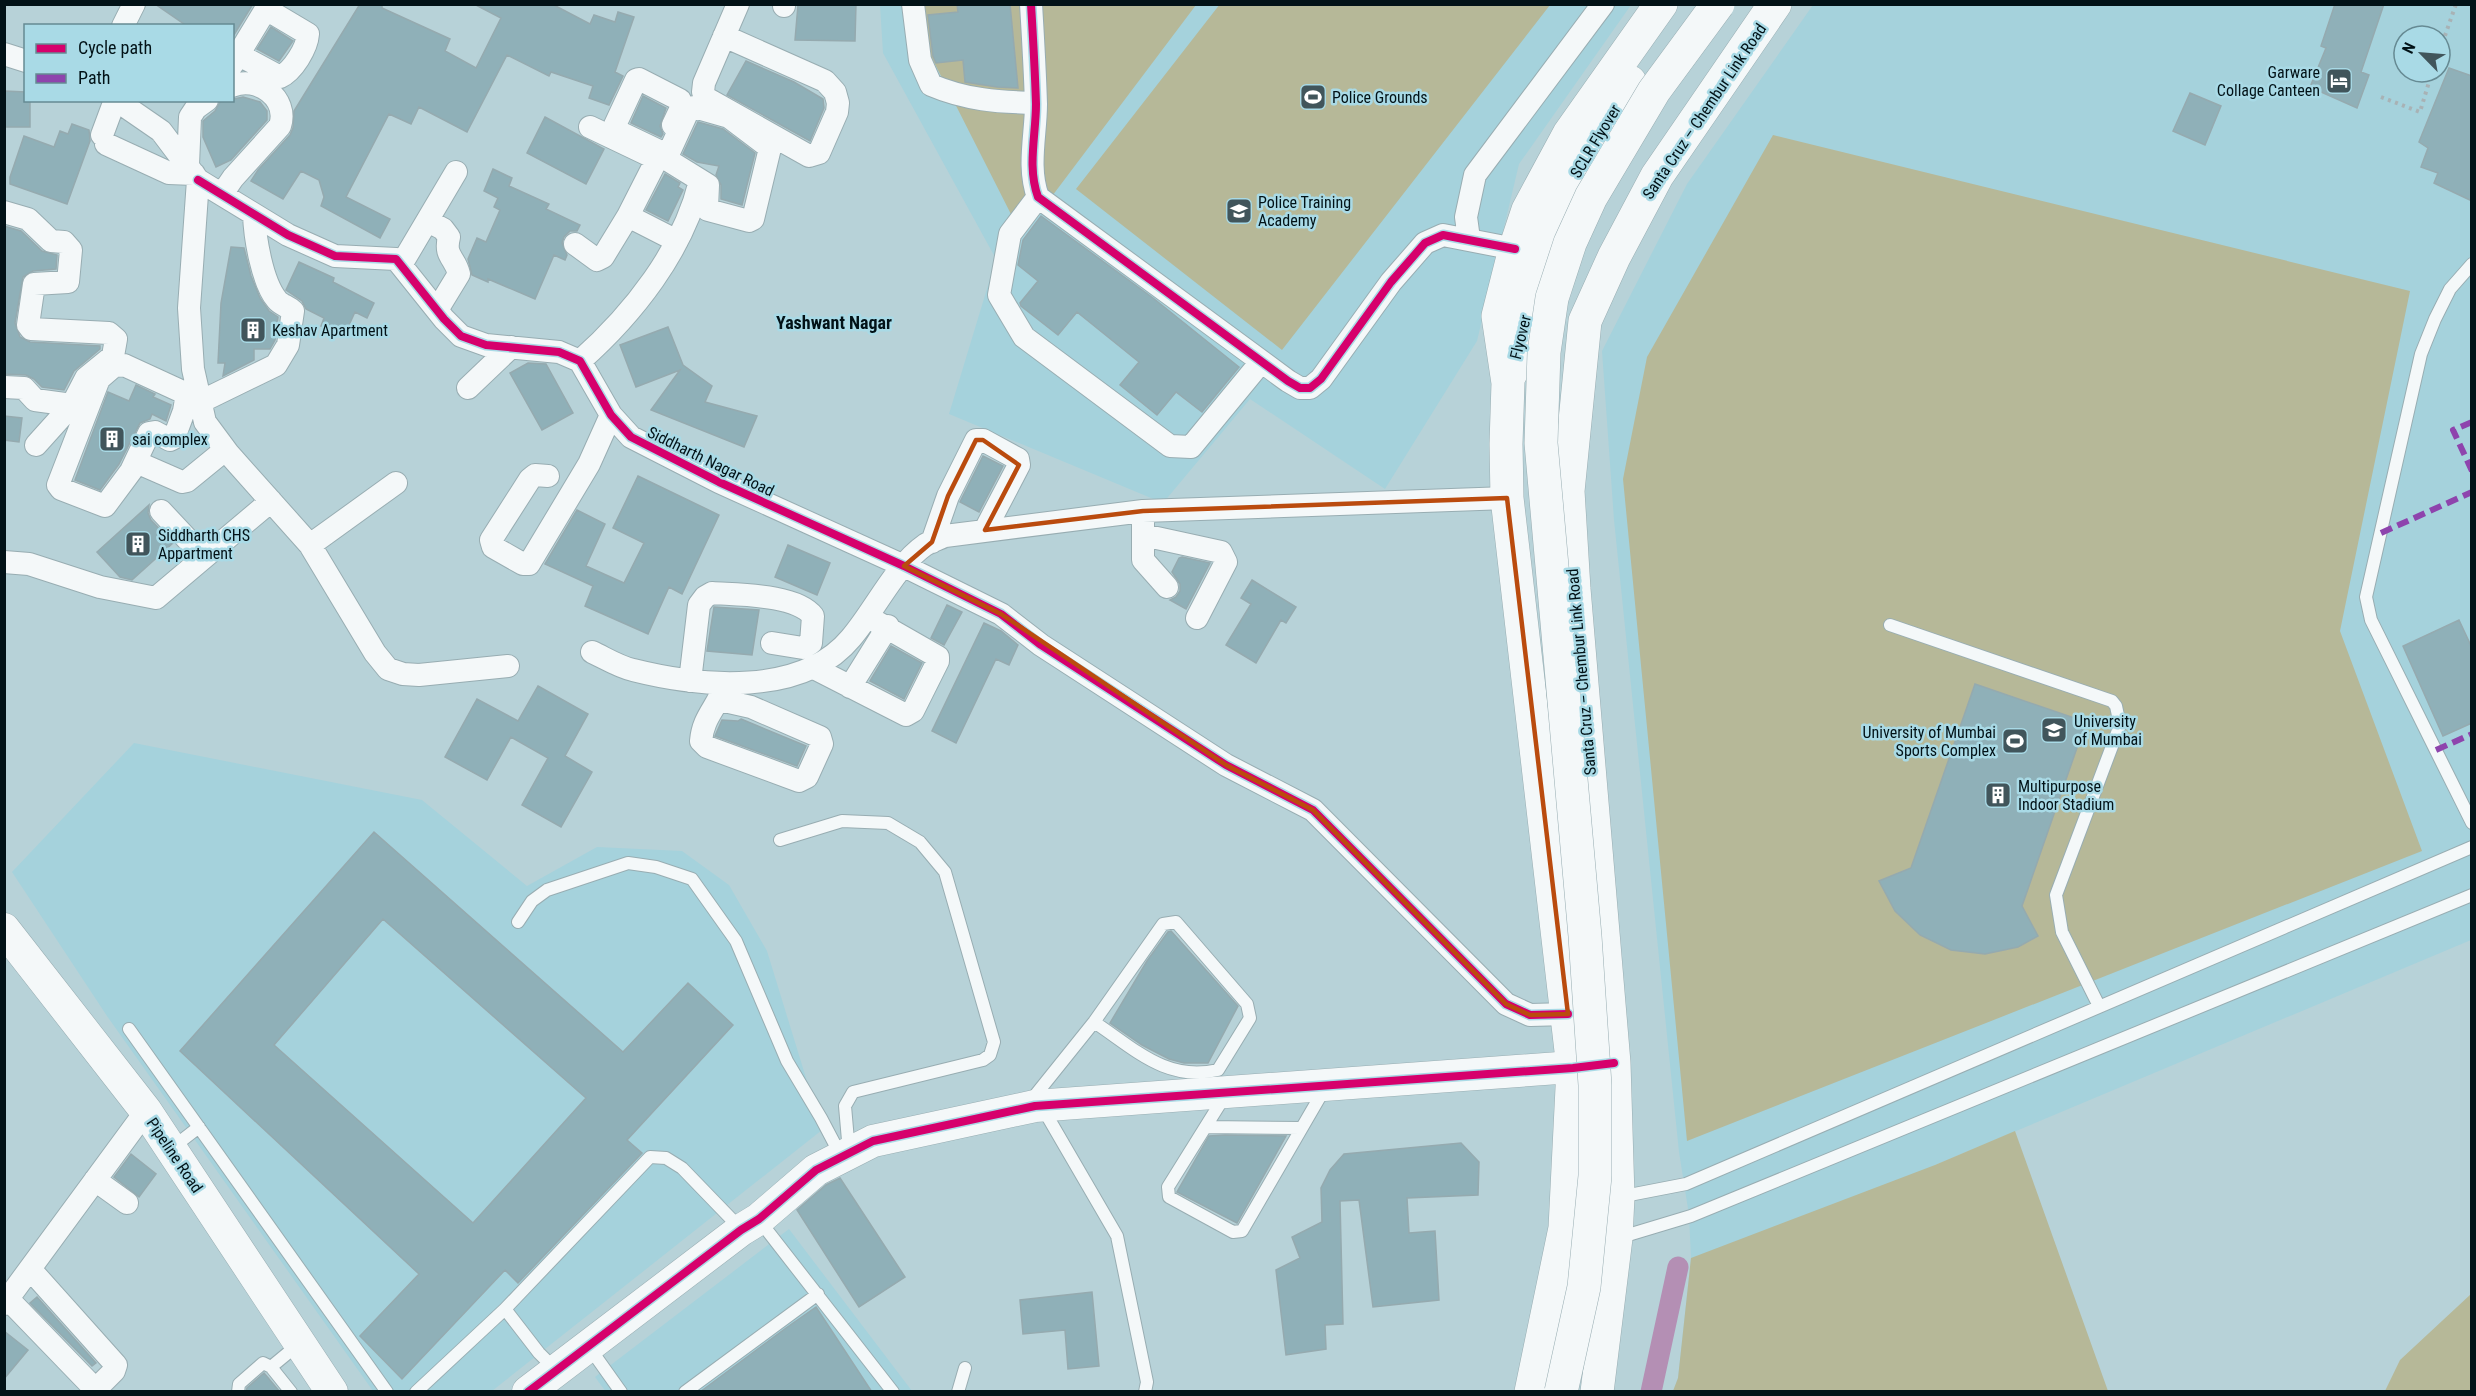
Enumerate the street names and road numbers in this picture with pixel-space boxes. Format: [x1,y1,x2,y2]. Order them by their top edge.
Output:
street label: Santa Cruz – Chembur Link Road [1639,20,1770,203]
street label: SCLR Flyover [1566,101,1625,181]
street label: Flyover [1506,313,1535,361]
street label: Siddharth Nagar Road [644,423,777,500]
street label: Santa Cruz – Chembur Link Road [1563,568,1600,776]
street label: Pipeline Road [143,1114,207,1196]

